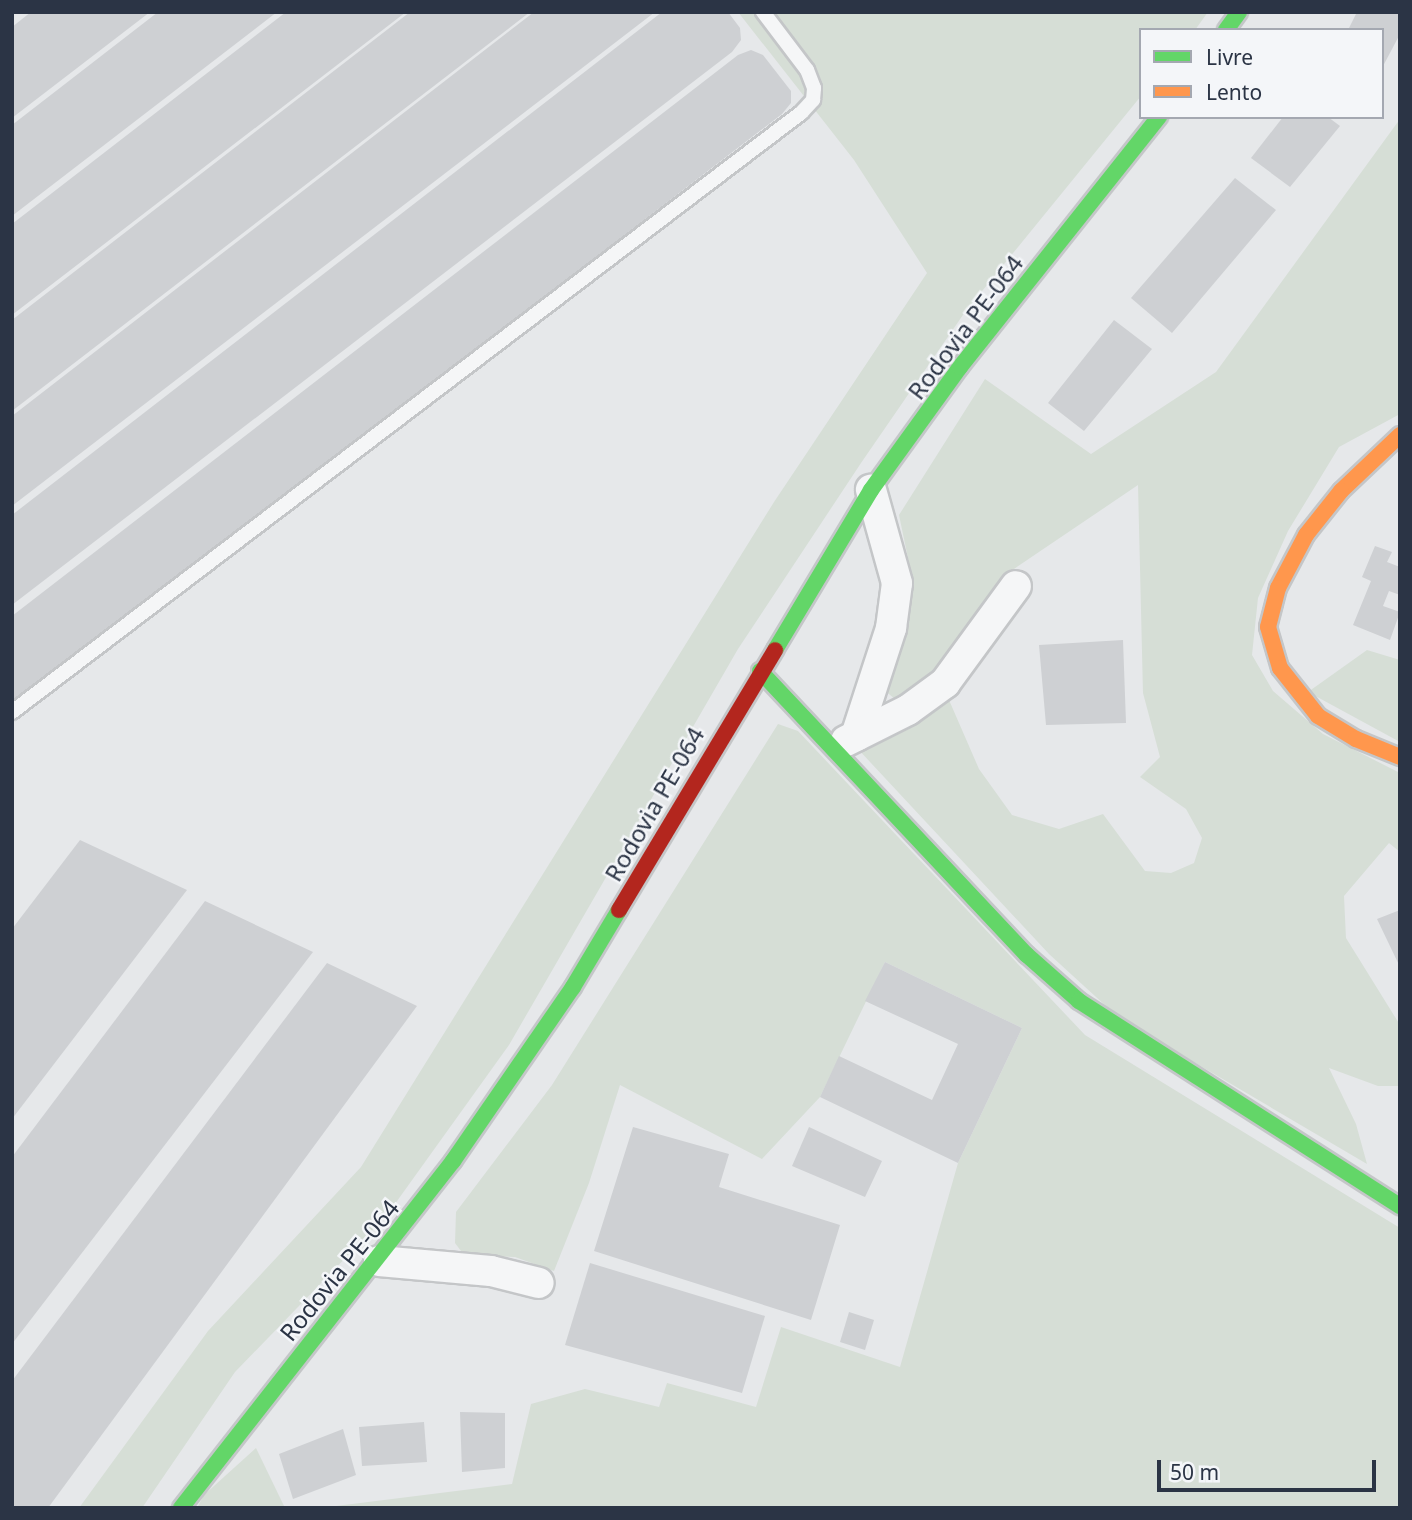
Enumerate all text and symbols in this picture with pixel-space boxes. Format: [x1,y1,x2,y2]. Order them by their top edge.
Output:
legend [1139,28,1384,119]
text: Livre [1206,43,1253,71]
text: Lento [1206,78,1262,106]
street label: Rodovia PE-064 [901,249,1029,405]
street label: Rodovia PE-064 [598,722,710,886]
street label: Rodovia PE-064 [273,1194,405,1346]
scale bar [1160,1446,1379,1490]
text: 50 m [1170,1458,1219,1486]

